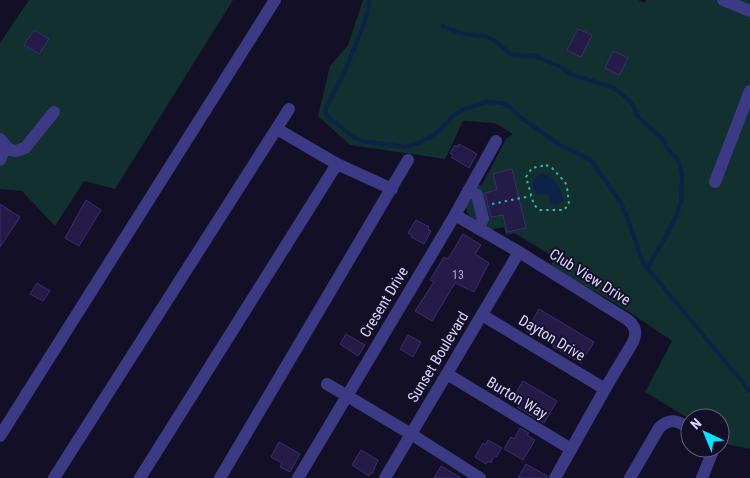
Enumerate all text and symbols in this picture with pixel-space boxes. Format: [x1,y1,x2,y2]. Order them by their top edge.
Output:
street label: Club View Drive [546,245,634,309]
street label: Cresent Drive [356,264,412,340]
house number: 13 [452,268,464,282]
street label: Sunset Boulevard [404,308,472,406]
street label: Dayton Drive [516,311,588,365]
street label: Burton Way [483,373,551,423]
north arrow [680,408,730,458]
text: N [687,415,705,432]

